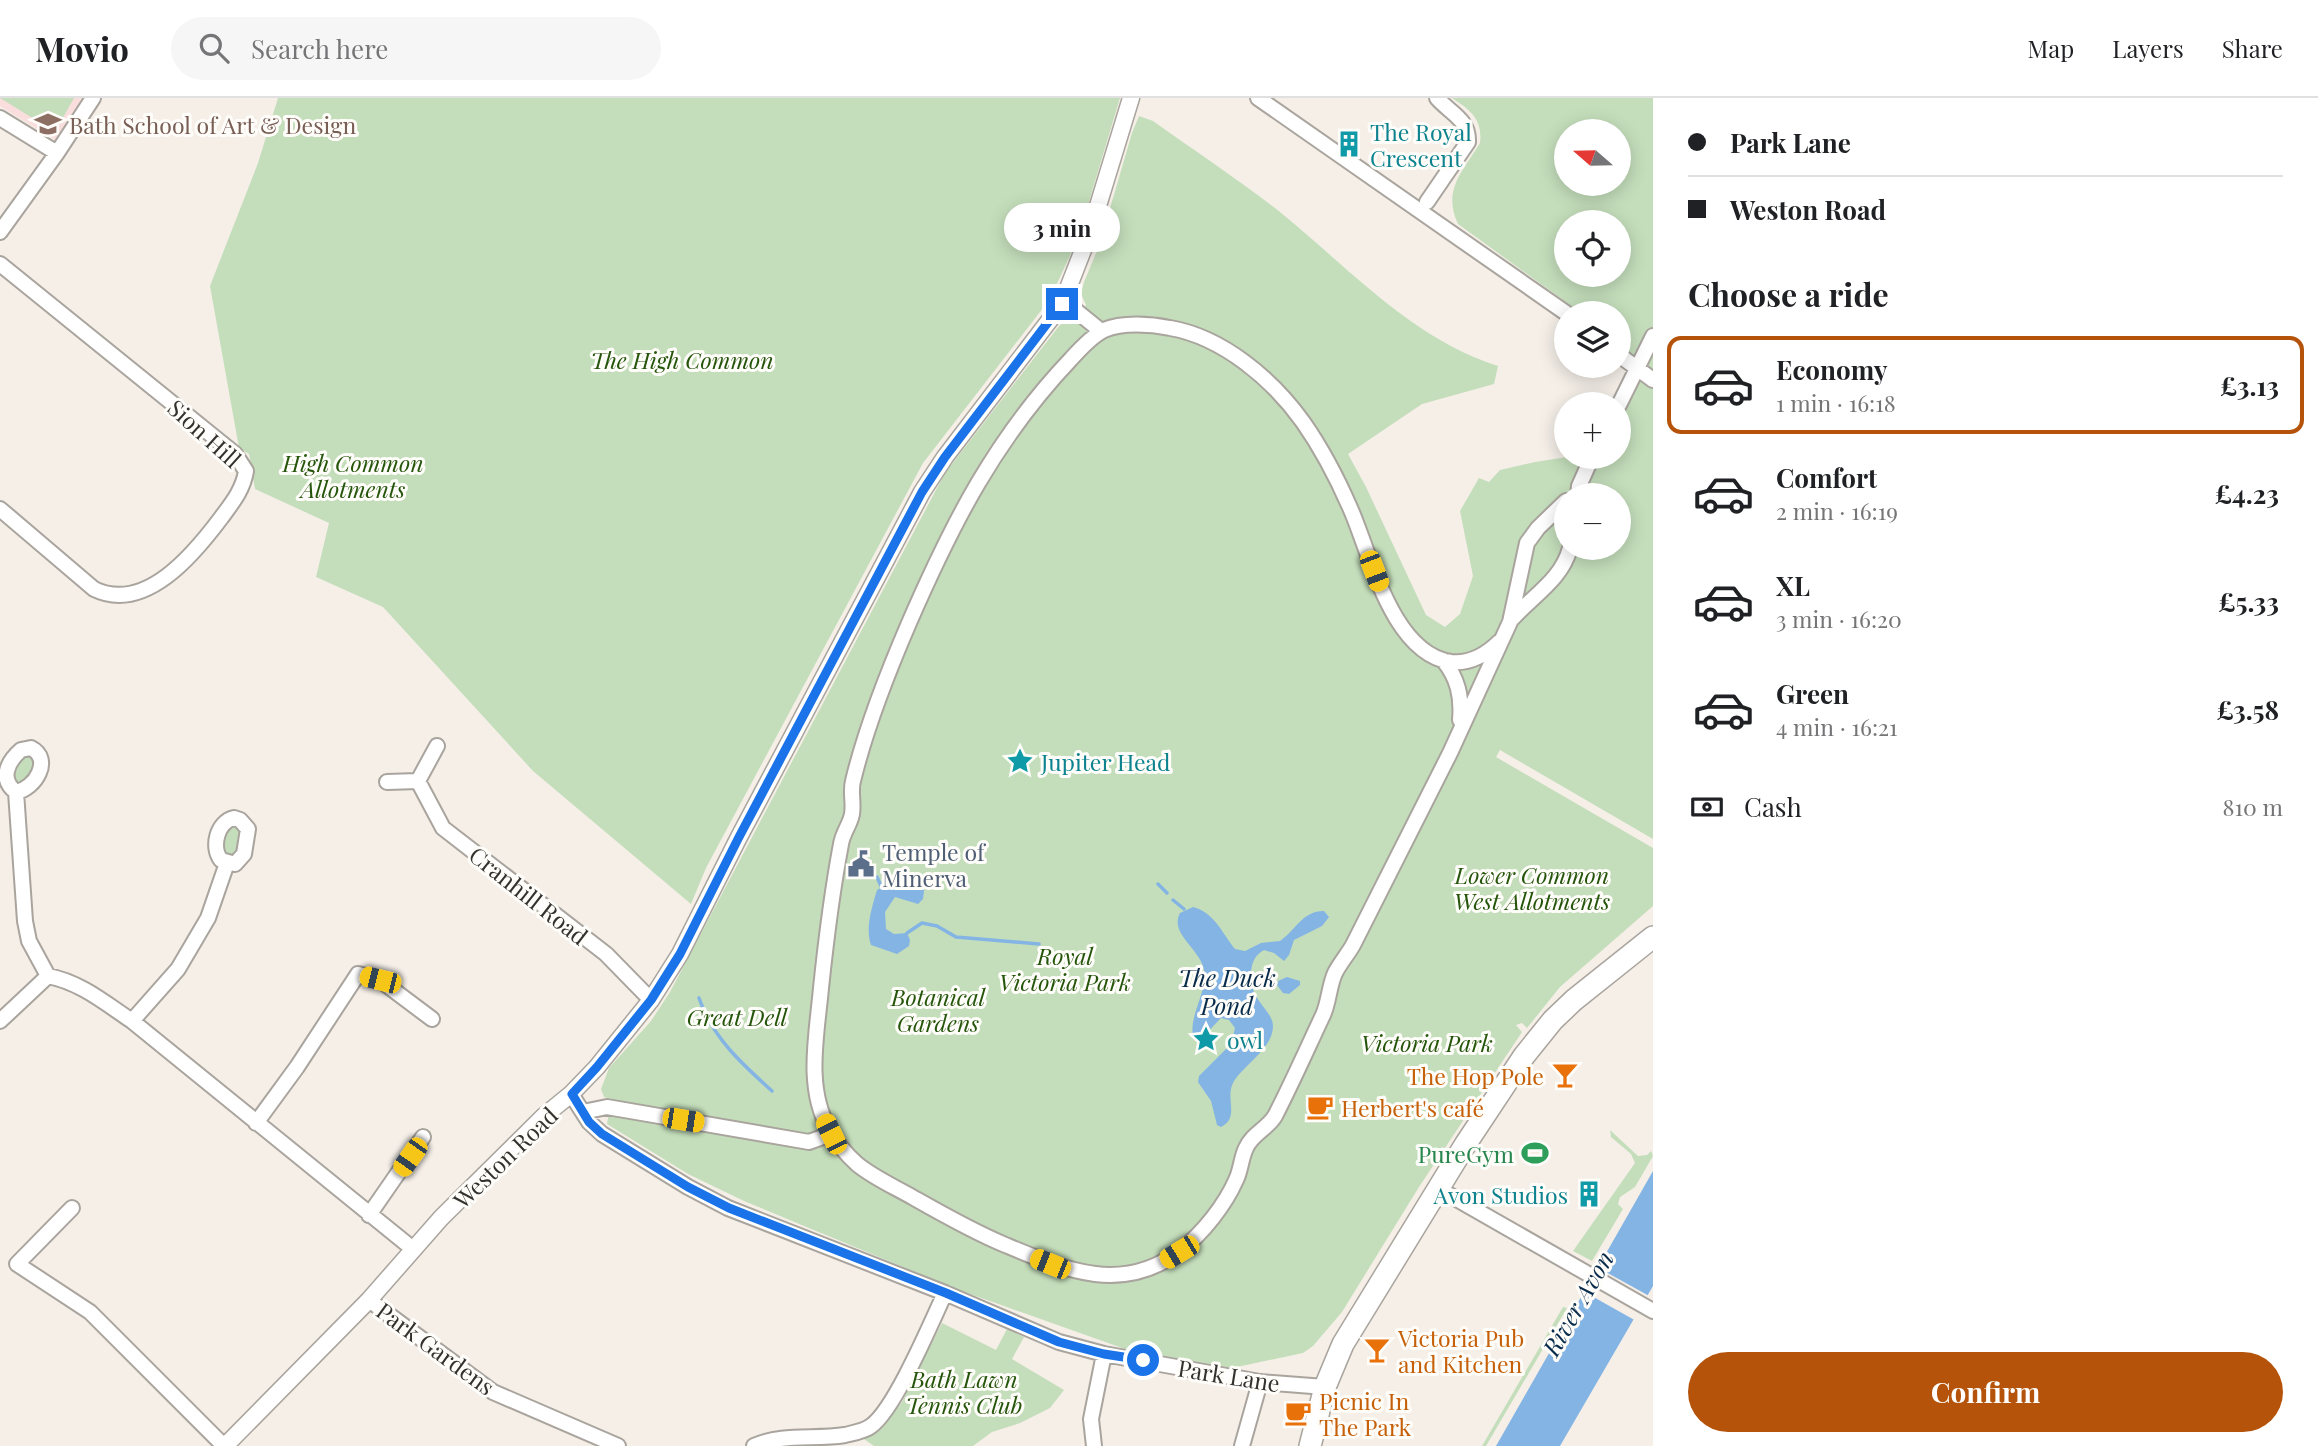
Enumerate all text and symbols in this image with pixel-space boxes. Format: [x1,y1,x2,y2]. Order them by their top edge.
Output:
search box [171,17,661,80]
text: Movio [35,26,129,70]
icon: search [195,29,233,67]
text: Search here [251,31,388,66]
text: Map [2028,32,2074,64]
text: Layers [2112,32,2184,64]
text: Share [2222,32,2283,64]
school or university icon: Bath School of Art & Design [33,109,63,139]
place label: Bath School of Art & Design [69,109,356,140]
place label: The Royal Crescent [1370,116,1472,173]
north arrow [1554,119,1631,196]
map controls [1554,119,1631,560]
text: Park Lane [1730,125,1851,160]
building icon: The Royal Crescent [1334,129,1364,159]
text: Weston Road [1730,192,1886,227]
callout: 3 min [1004,202,1120,252]
button: locate [1554,210,1631,287]
text: 3 min [1033,212,1091,243]
text: Choose a ride [1688,272,1889,315]
route end [1046,288,1078,320]
button: layers [1554,301,1631,378]
park label: The High Common [590,344,774,375]
text: Economy [1776,352,1887,387]
icon: car [1692,354,1755,417]
text: £3.13 [2220,368,2279,403]
text: 1 min · 16:18 [1776,387,1896,418]
street label: Sion Hill [162,392,249,474]
button: + [1554,392,1631,469]
park label: High Common Allotments [281,447,424,504]
text: Comfort [1776,460,1877,495]
icon: car [1692,462,1755,525]
text: £4.23 [2215,476,2279,511]
button: − [1554,483,1631,560]
text: 2 min · 16:19 [1776,495,1898,526]
car [1357,548,1392,594]
text: XL [1776,568,1810,603]
icon: car [1692,570,1755,633]
text: £5.33 [2218,584,2279,619]
text: 3 min · 16:20 [1776,603,1902,634]
text: Green [1776,676,1849,711]
icon: car [1692,678,1755,741]
text: £3.58 [2216,692,2279,727]
text: 4 min · 16:21 [1776,711,1898,742]
place icon: Jupiter Head [1005,746,1035,776]
place label: Jupiter Head [1040,746,1170,777]
icon: cash [1688,788,1726,826]
text: Cash [1744,789,1802,824]
text: 810 m [2223,791,2283,822]
place label: Temple of Minerva [882,836,987,893]
street label: Cranhill Road [463,839,595,951]
public building icon: Temple of Minerva [846,849,876,879]
park label: Lower Common West Allotments [1454,859,1610,916]
park label: Royal Victoria Park [999,940,1131,997]
water label: The Duck Pond [1178,961,1276,1021]
car [358,965,403,995]
park label: Botanical Gardens [890,981,987,1038]
park label: Great Dell [687,1001,789,1032]
place icon: owl [1191,1024,1221,1054]
place label: owl [1227,1024,1264,1055]
park label: Victoria Park [1361,1027,1493,1058]
place label: The Hop Pole [1407,1060,1544,1091]
bar icon: The Hop Pole [1550,1060,1580,1090]
cafe icon: Herbert's café [1305,1092,1335,1122]
place label: Herbert's café [1341,1092,1484,1123]
street label: Weston Road [445,1099,564,1215]
car [661,1106,706,1134]
car [813,1111,850,1157]
car [390,1134,431,1180]
place label: PureGym [1418,1138,1515,1169]
sports icon: PureGym [1520,1138,1550,1168]
place label: Avon Studios [1432,1179,1568,1210]
building icon: Avon Studios [1574,1179,1604,1209]
car [1156,1232,1203,1272]
water label: River Avon [1534,1245,1620,1362]
car [1027,1246,1074,1282]
street label: Park Gardens [371,1295,501,1401]
place label: Victoria Pub and Kitchen [1397,1322,1524,1379]
bar icon: Victoria Pub and Kitchen [1362,1335,1392,1365]
route start [1127,1344,1159,1376]
street label: Park Lane [1176,1352,1282,1398]
button: Confirm [1688,1352,2283,1432]
park label: Bath Lawn Tennis Club [906,1363,1022,1420]
place label: Picnic In The Park [1319,1385,1412,1442]
cafe icon: Picnic In The Park [1283,1398,1313,1428]

